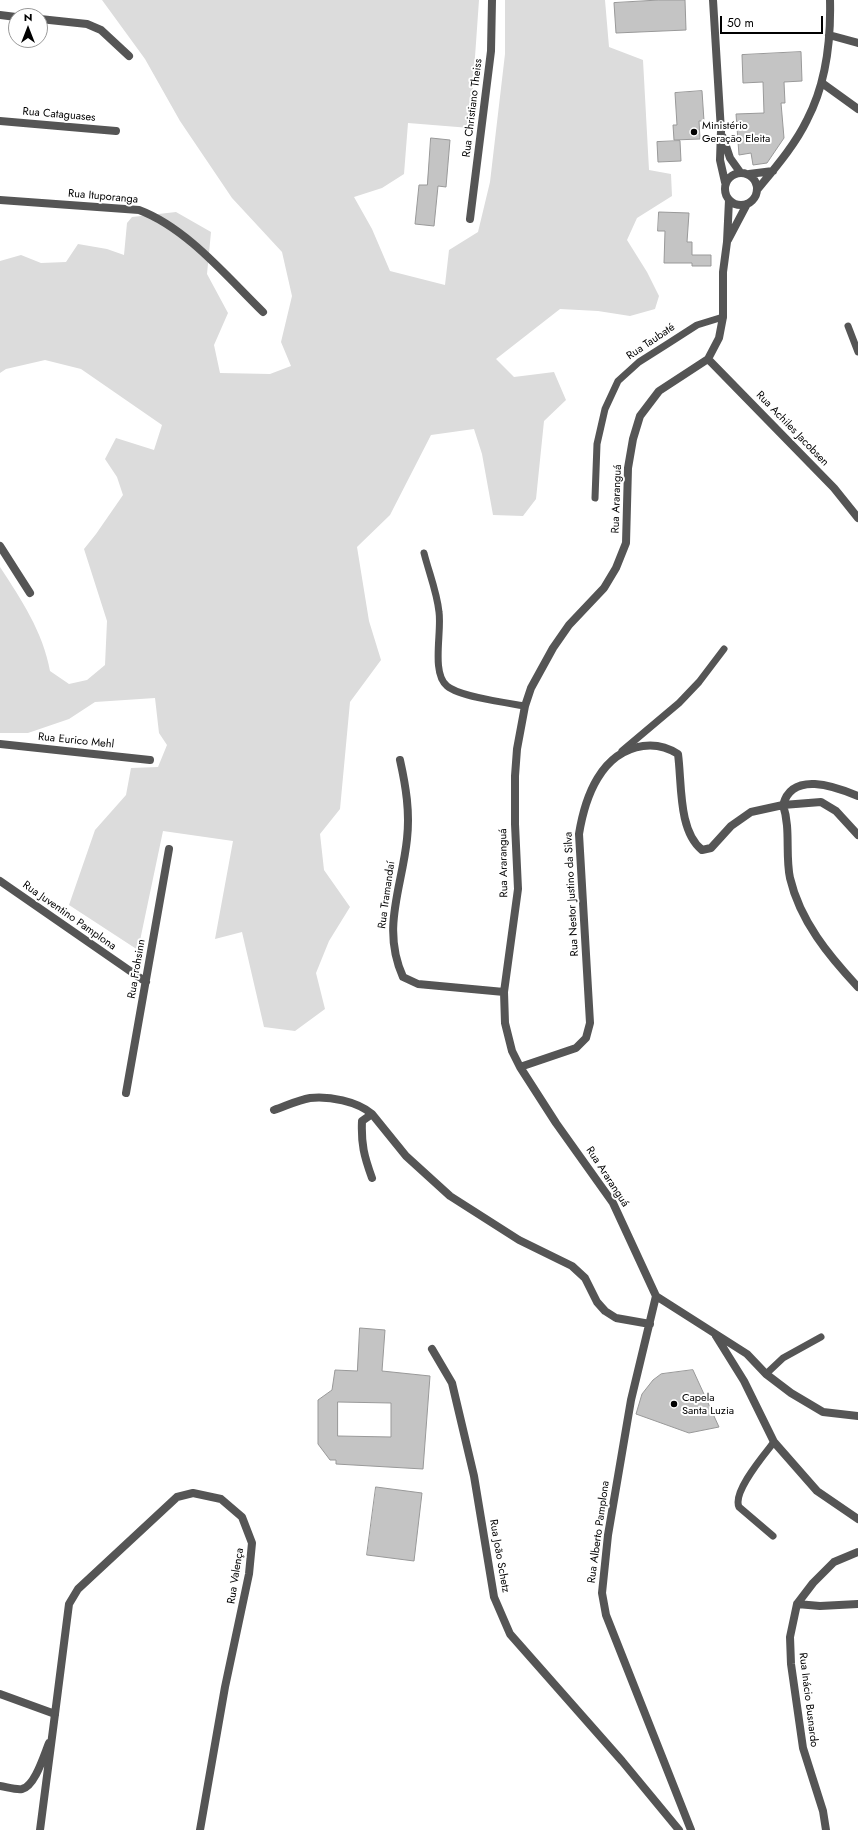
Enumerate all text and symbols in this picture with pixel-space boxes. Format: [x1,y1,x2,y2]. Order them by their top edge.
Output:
north arrow [8,8,48,48]
scale bar [722,8,825,34]
text: N [24,9,32,25]
text: 50 m [727,14,754,32]
street label: Rua Christiano Theiss [460,58,486,158]
street label: Rua Cataguases [22,105,96,125]
place label: Ministério Geração Eleita [702,119,770,145]
marker: Ministério Geração Eleita [689,127,699,137]
street label: Rua Ituporanga [67,187,139,207]
street label: Rua Taubaté [624,321,678,363]
street label: Rua Achiles Jacobsen [753,389,831,469]
street label: Rua Araranguá [609,464,625,534]
street label: Rua Eurico Mehl [37,730,115,752]
street label: Rua Araranguá [497,828,511,898]
street label: Rua Nestor Justino da Silva [562,831,582,957]
street label: Rua Tramandaí [376,860,398,930]
street label: Rua Juventino Pamplona [20,879,118,953]
street label: Rua Frohsinn [125,938,149,1000]
street label: Rua Araranguá [583,1144,631,1210]
place label: Capela Santa Luzia [682,1391,734,1417]
marker: Capela Santa Luzia [669,1399,679,1409]
street label: Rua Alberto Pamplona [585,1480,613,1584]
street label: Rua João Schetz [486,1518,512,1594]
street label: Rua Valença [225,1547,247,1605]
street label: Rua Inácio Busnardo [796,1652,820,1748]

